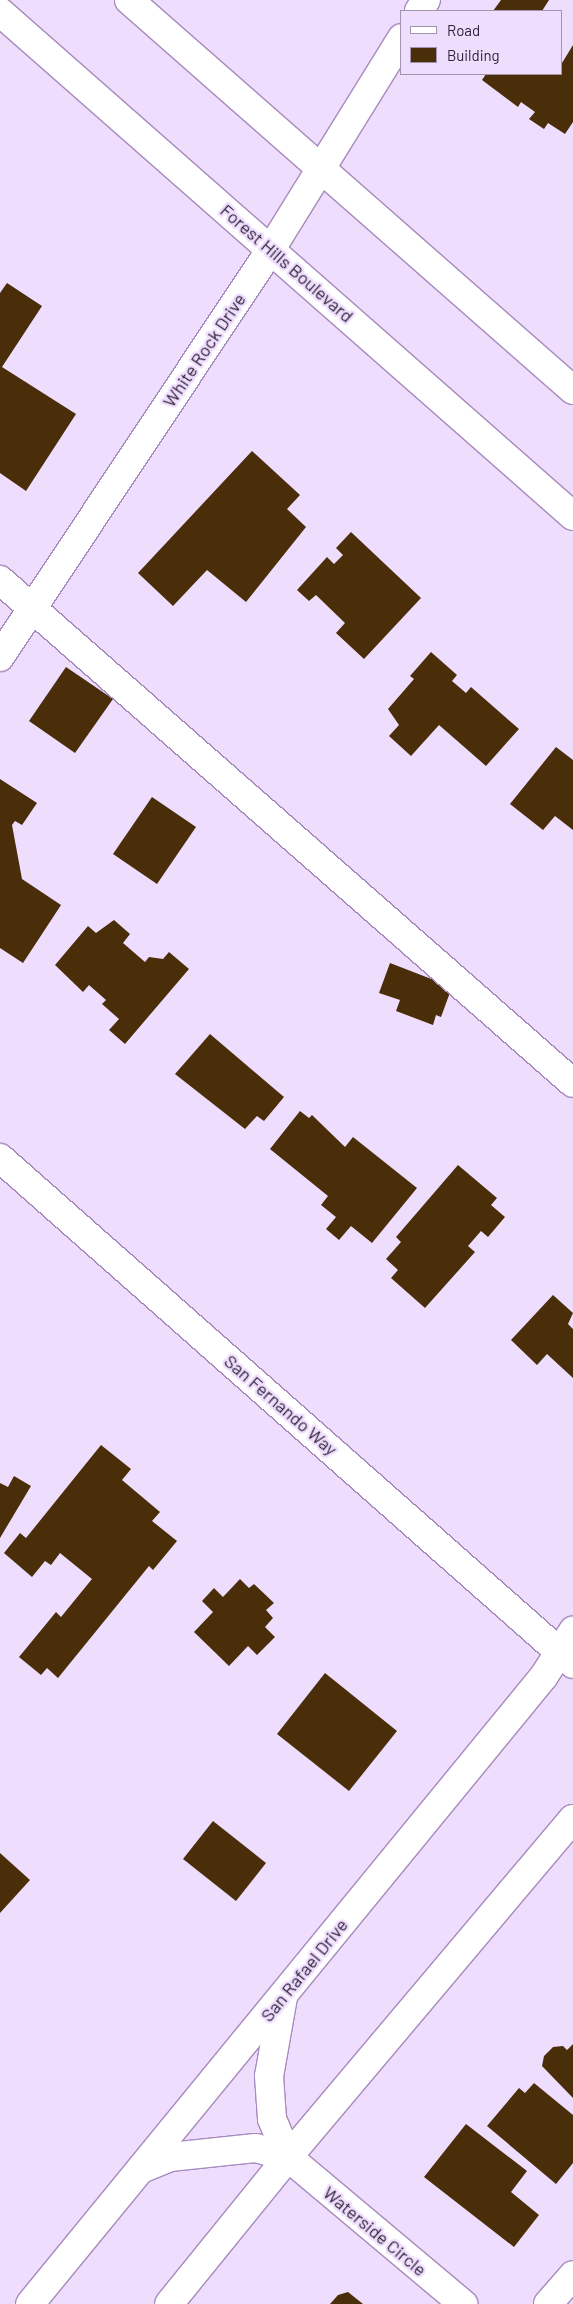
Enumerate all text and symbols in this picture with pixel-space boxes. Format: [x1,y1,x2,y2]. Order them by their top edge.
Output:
legend [400,10,563,75]
text: Road [447,21,480,39]
text: Building [447,46,500,64]
street label: Forest Hills Boulevard [216,199,358,327]
street label: White Rock Drive [158,289,250,411]
street label: San Fernando Way [220,1350,342,1460]
street label: San Rafael Drive [256,1914,352,2026]
street label: Waterside Circle [319,2182,431,2280]

